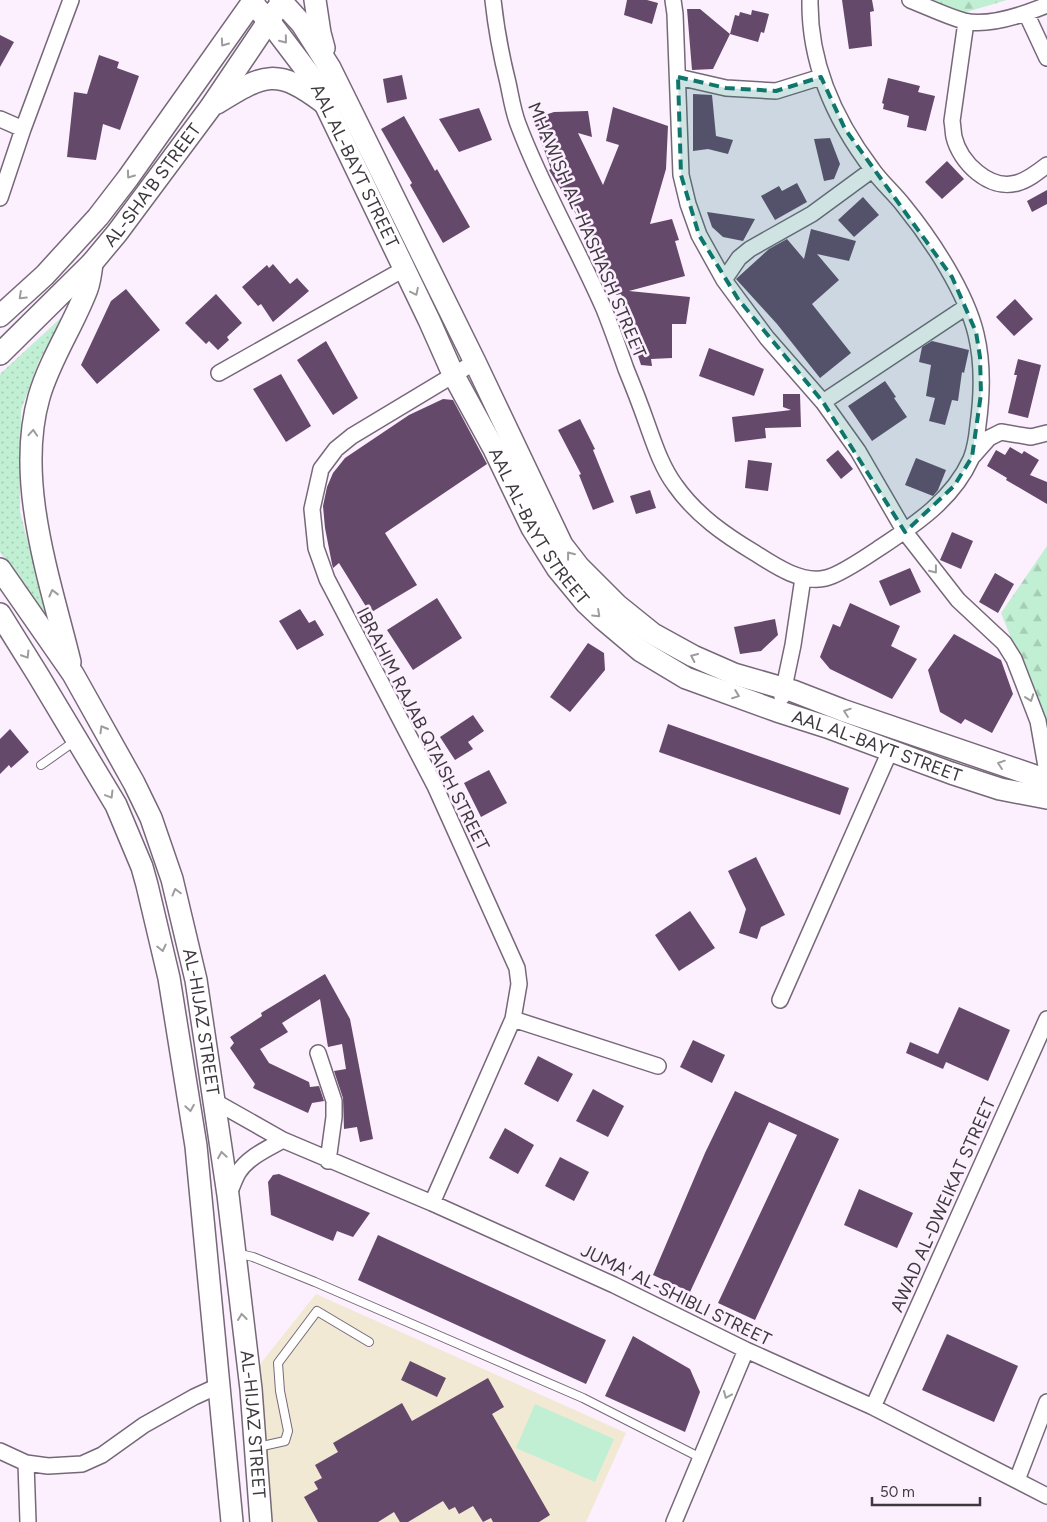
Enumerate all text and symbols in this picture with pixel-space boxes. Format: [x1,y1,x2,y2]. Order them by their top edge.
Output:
one-way arrow [279,34,287,43]
one-way arrow [221,37,230,47]
street label: AAL AL-BAYT STREET [306,80,404,251]
street label: MHAWISH AL-HASHASH STREET [523,99,651,361]
street label: AL-SHA'B STREET [99,119,206,251]
one-way arrow [127,169,136,179]
one-way arrow [409,287,420,296]
one-way arrow [18,290,27,299]
one-way arrow [27,429,38,437]
street label: AAL AL-BAYT STREET [484,444,594,609]
one-way arrow [567,552,575,561]
one-way arrow [929,564,937,573]
one-way arrow [48,589,59,597]
street label: IBRAHIM RAJAB QTAISH STREET [352,604,494,854]
one-way arrow [592,608,601,617]
one-way arrow [20,650,29,659]
one-way arrow [691,653,700,663]
one-way arrow [731,689,740,699]
one-way arrow [1024,694,1034,702]
street label: AAL AL-BAYT STREET [789,705,965,787]
one-way arrow [843,708,852,718]
one-way arrow [99,725,109,734]
one-way arrow [997,760,1006,770]
one-way arrow [103,789,113,798]
one-way arrow [171,889,181,897]
one-way arrow [156,943,167,952]
street label: AL-HIJAZ STREET [178,946,224,1097]
street label: AWAD AL-DWEIKAT STREET [886,1094,1000,1316]
one-way arrow [184,1103,194,1112]
one-way arrow [217,1151,227,1160]
street label: JUMA' AL-SHIBLI STREET [577,1239,775,1351]
one-way arrow [237,1312,248,1320]
street label: AL-HIJAZ STREET [235,1349,270,1499]
one-way arrow [722,1391,732,1399]
scale bar [872,1474,980,1506]
text: 50 m [880,1483,915,1501]

